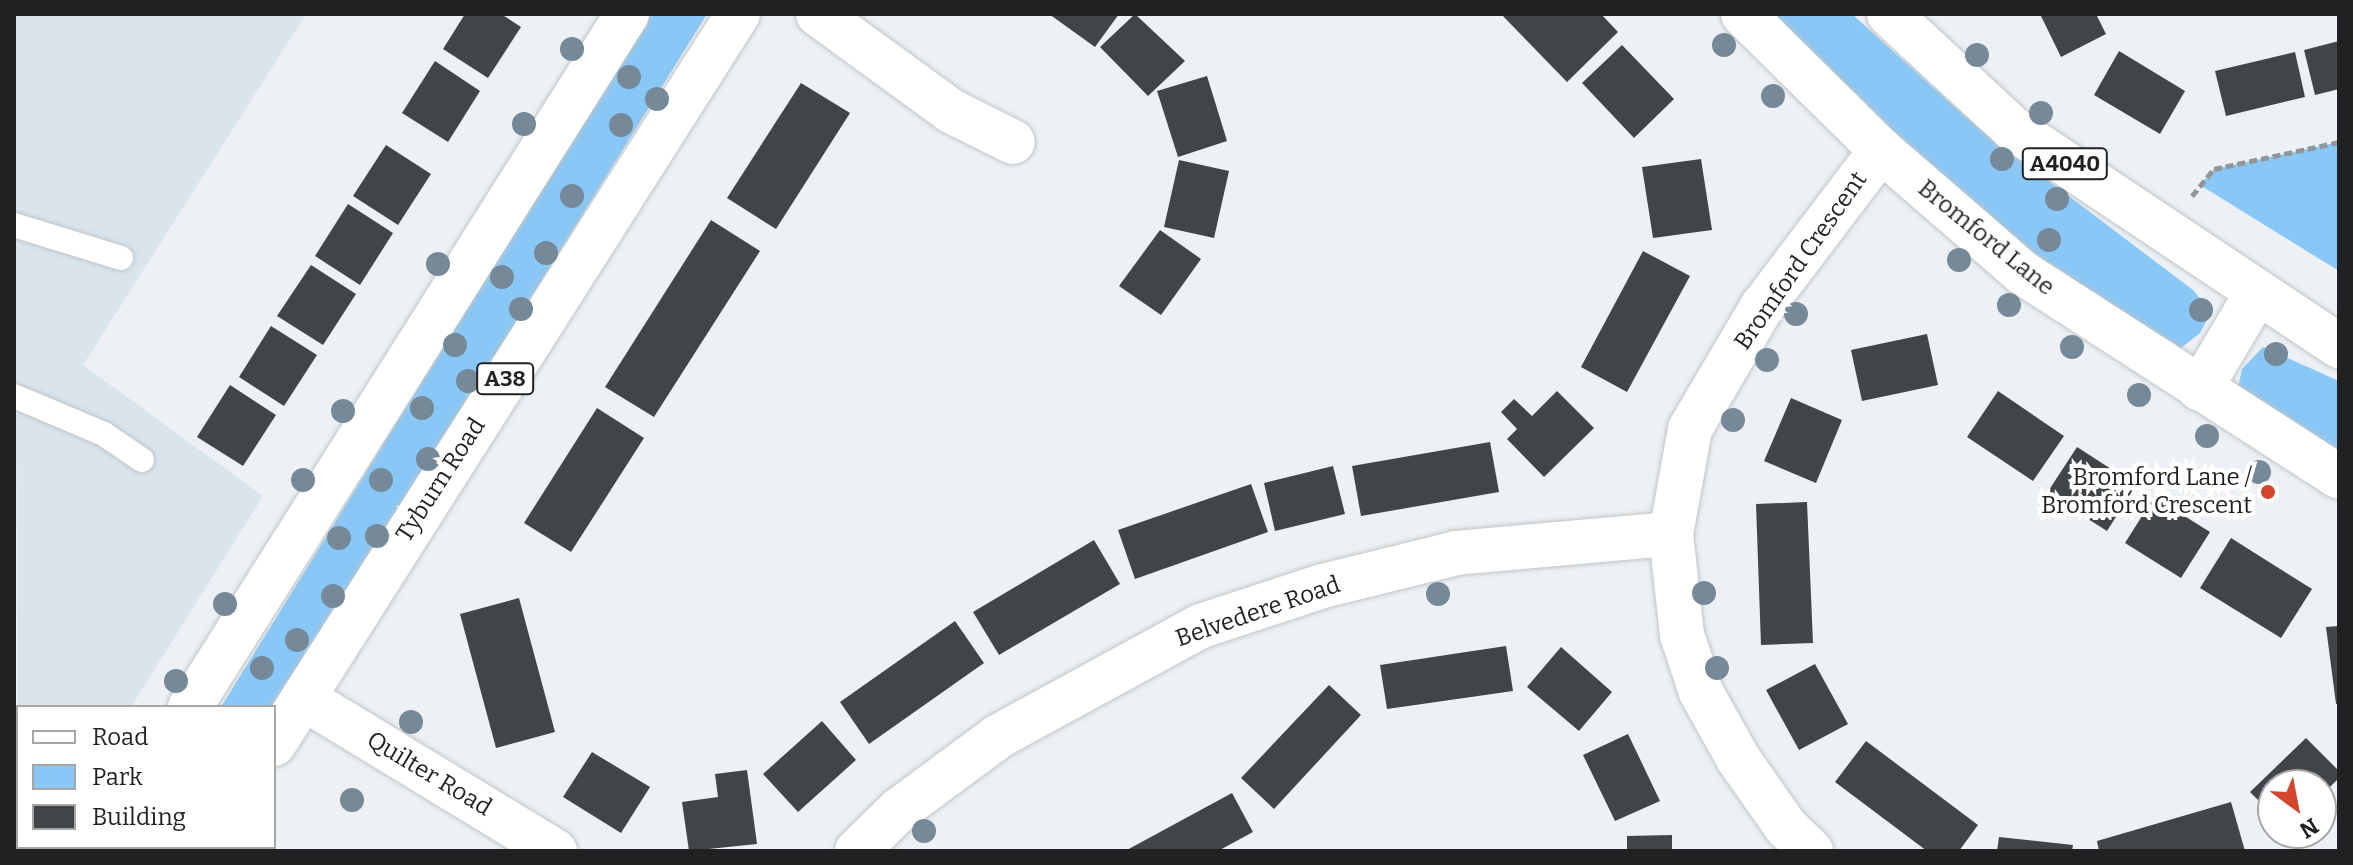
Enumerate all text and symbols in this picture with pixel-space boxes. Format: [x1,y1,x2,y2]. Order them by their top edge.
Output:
road number: A4040 [2021,146,2109,182]
street label: Bromford Crescent [1729,166,1873,356]
street label: Bromford Lane [1912,174,2060,302]
road number: A38 [475,361,535,397]
street label: Tyburn Road [390,413,492,547]
place label: Bromford Lane / Bromford Crescent [2041,464,2252,520]
marker: Bromford Lane / Bromford Crescent [2259,483,2277,501]
street label: Belvedere Road [1172,570,1344,654]
legend [16,705,276,849]
text: Road [92,723,148,751]
street label: Quilter Road [362,726,496,822]
text: Park [92,763,143,791]
north arrow [2257,769,2337,849]
text: Building [92,803,186,831]
text: N [2295,812,2323,844]

